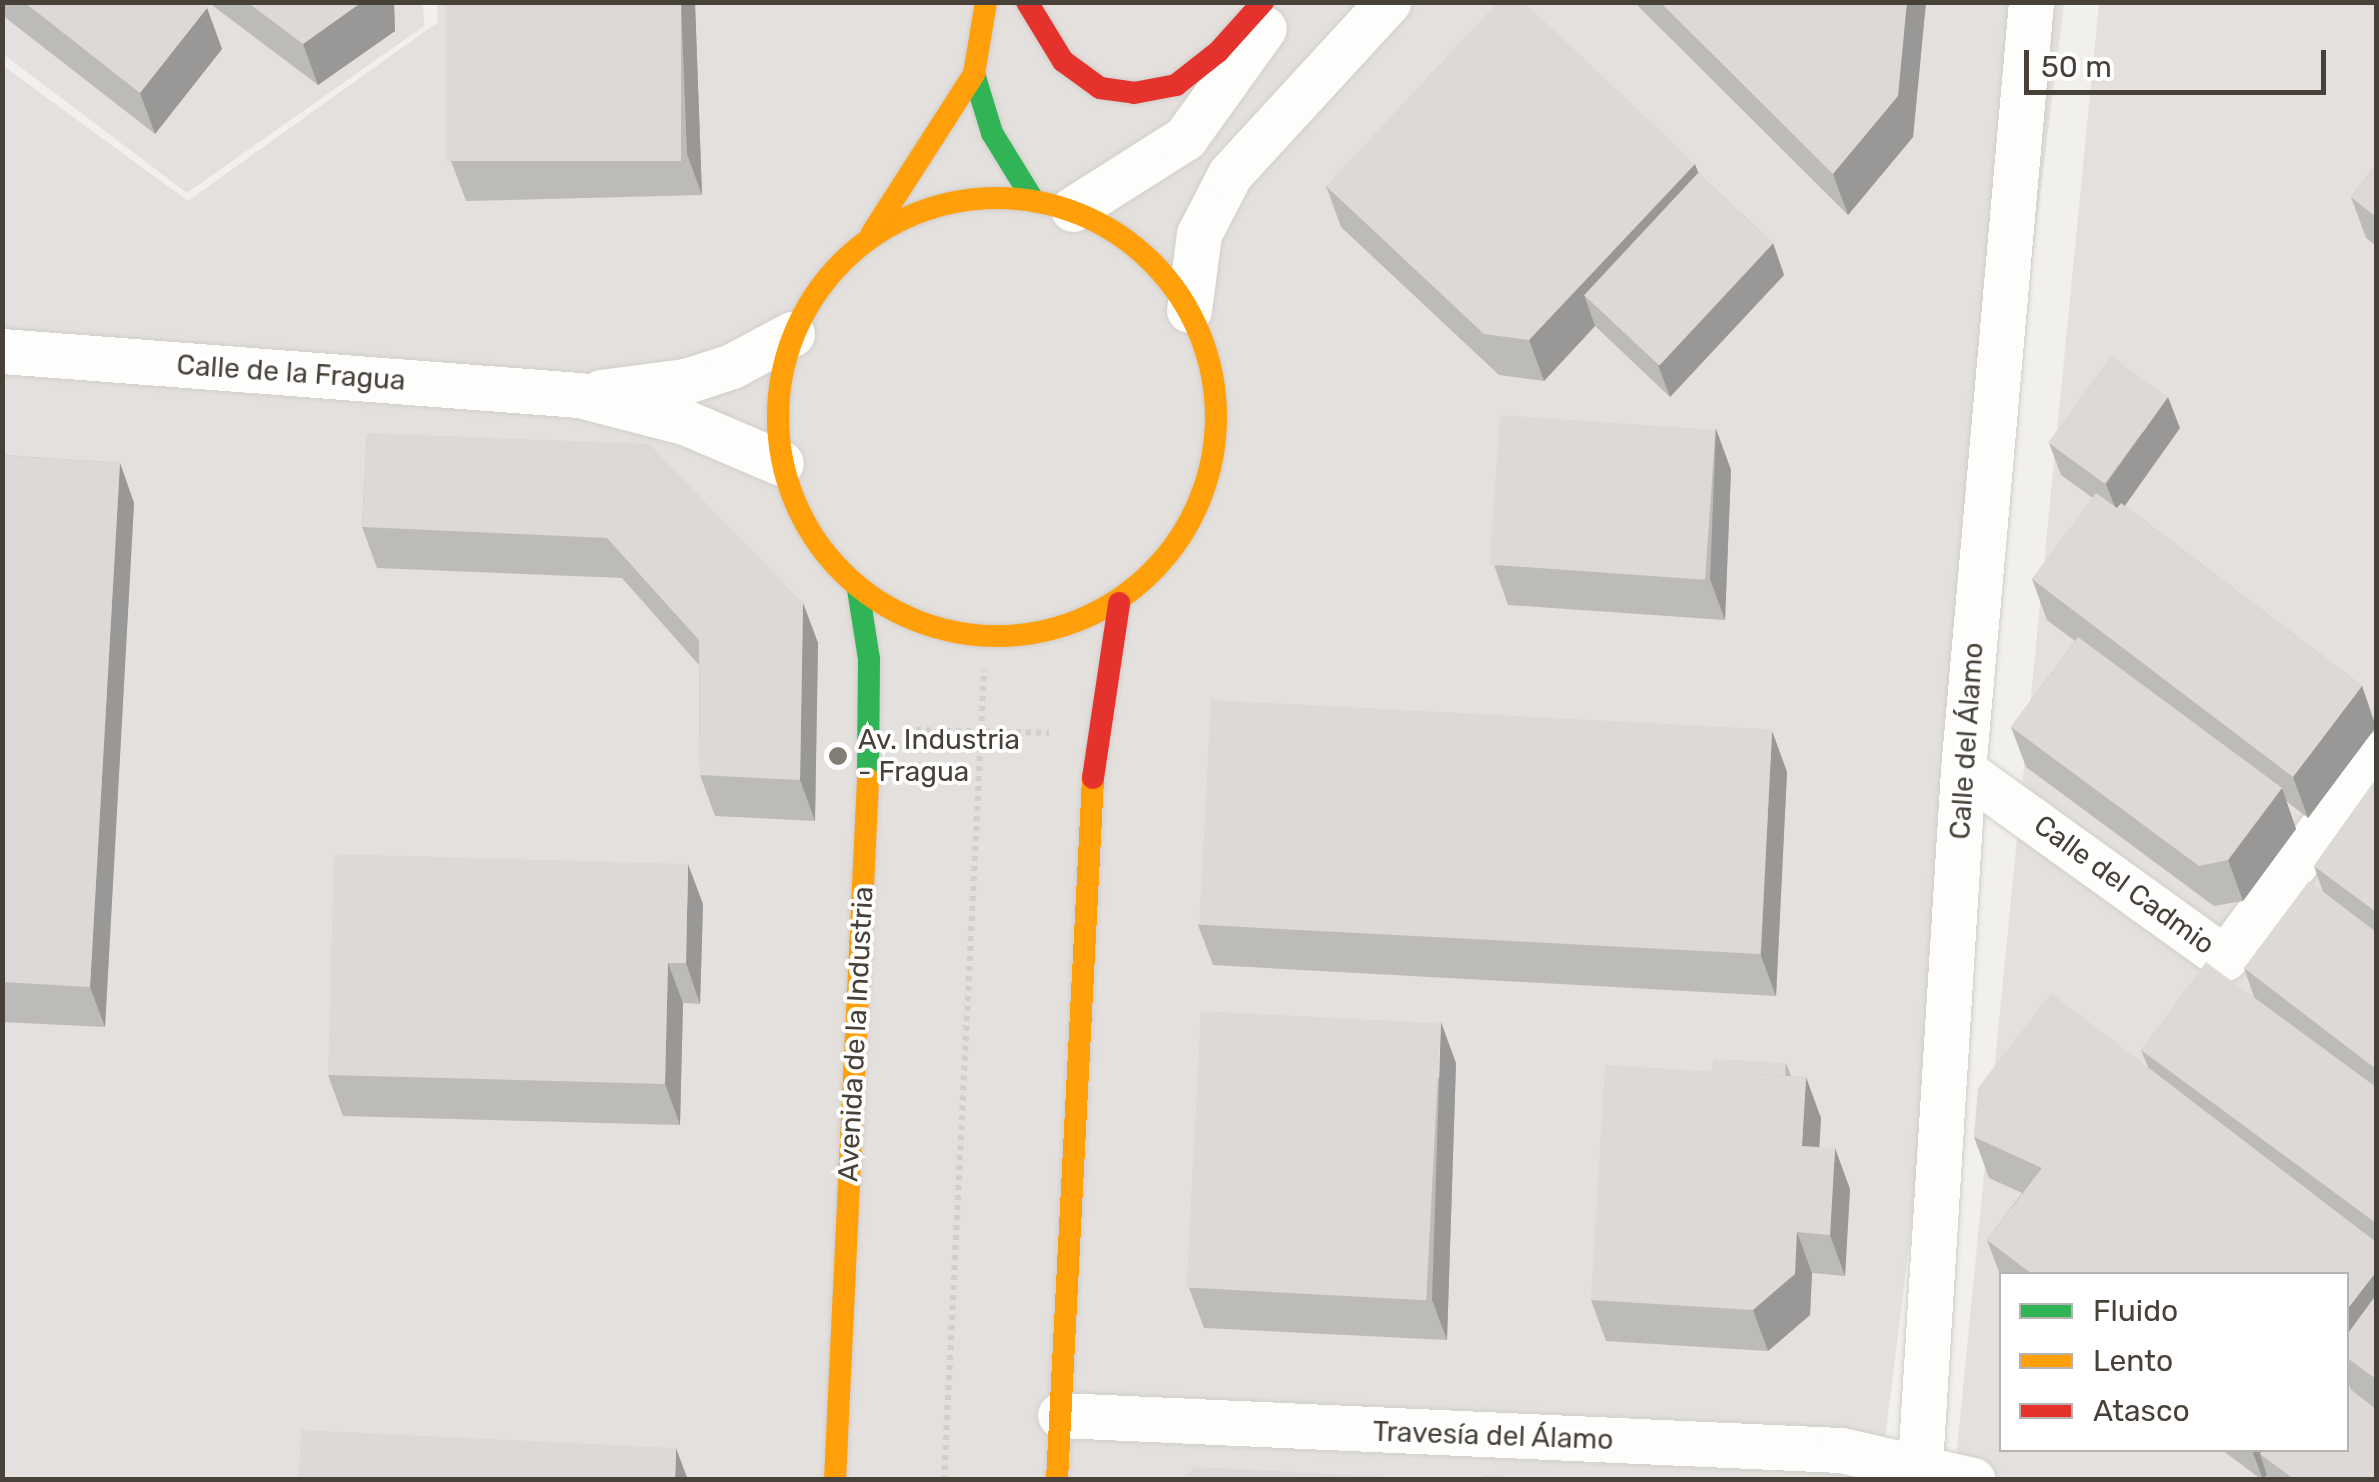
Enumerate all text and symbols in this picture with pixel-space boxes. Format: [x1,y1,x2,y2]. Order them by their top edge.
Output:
scale bar [2029,30,2332,92]
text: 50 m [2041,49,2112,85]
street label: Calle de la Fragua [175,348,407,398]
street label: Calle del Álamo [1943,641,1991,841]
place label: Av. Industria - Fragua [858,723,1020,789]
marker: Av. Industria - Fragua [827,745,849,767]
street label: Calle del Cadmio [2027,808,2221,962]
street label: Avenida de la Industria [831,885,881,1183]
legend [1999,1272,2349,1452]
text: Fluido [2093,1293,2178,1329]
text: Lento [2093,1343,2173,1379]
text: Atasco [2093,1393,2190,1429]
street label: Travesía del Álamo [1372,1415,1614,1457]

